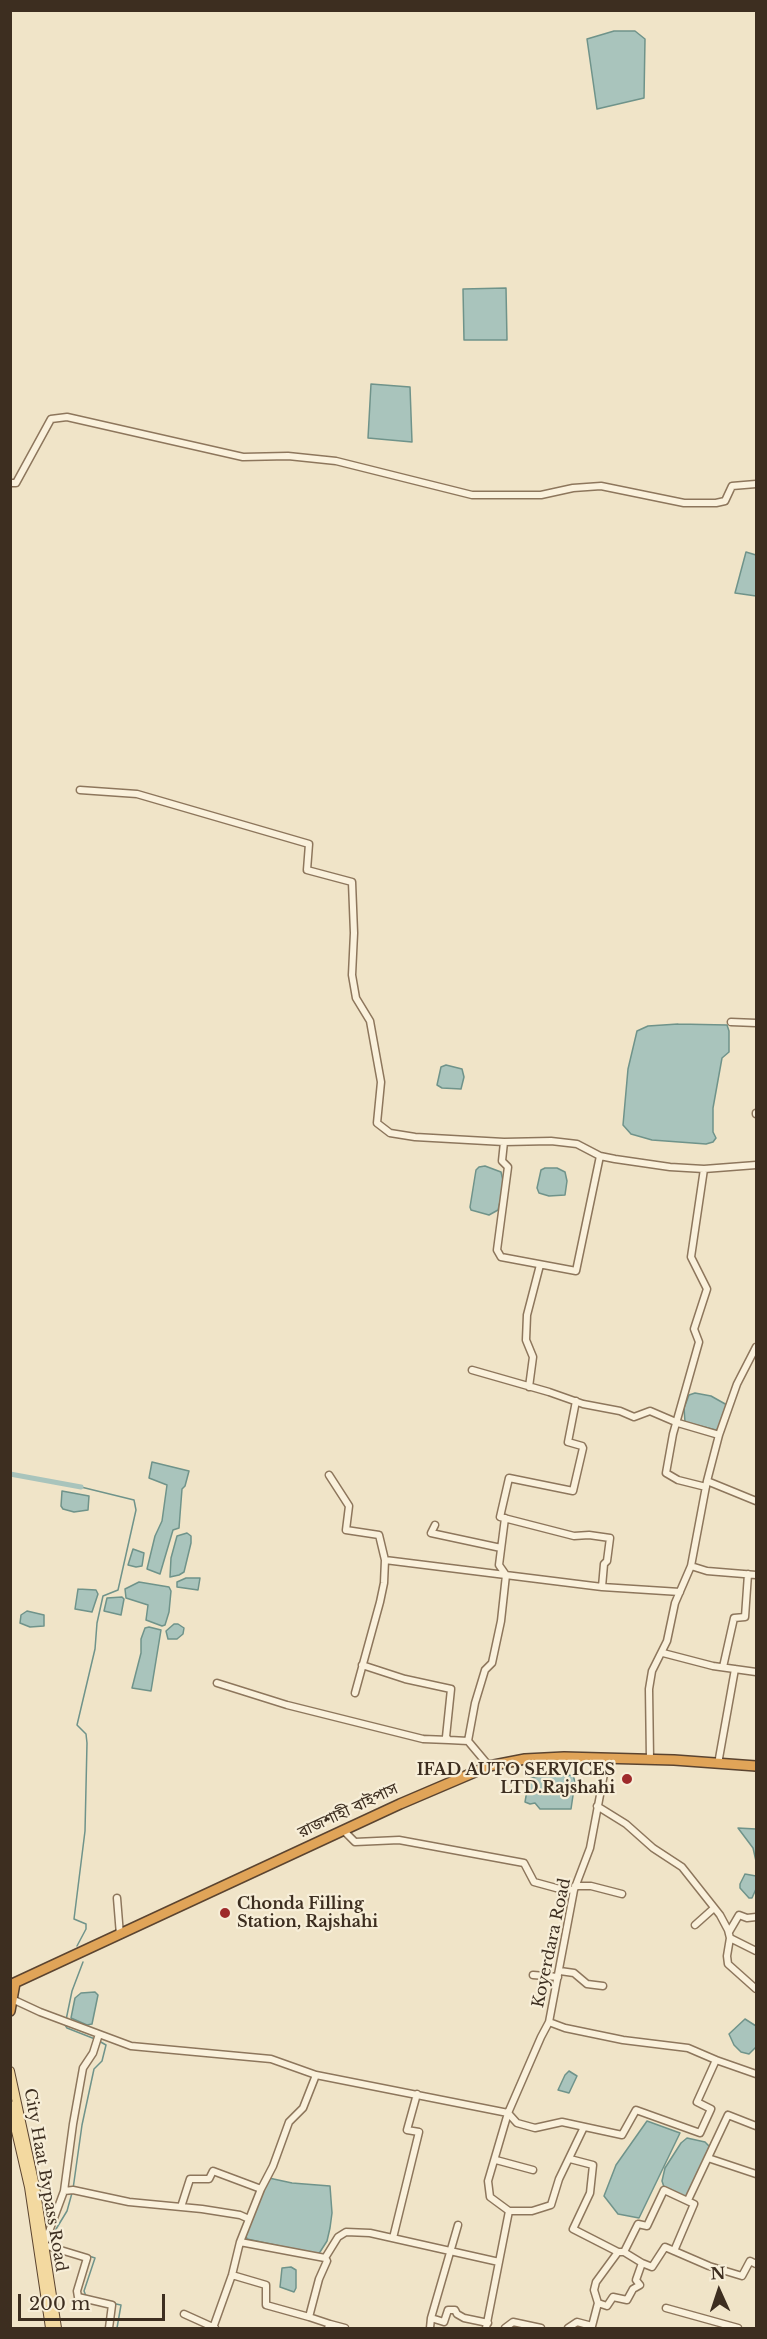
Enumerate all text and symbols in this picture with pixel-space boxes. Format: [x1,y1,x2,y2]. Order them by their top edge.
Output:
place label: IFAD AUTO SERVICES LTD.Rajshahi [417,1760,615,1798]
marker: IFAD AUTO SERVICES LTD.Rajshahi [620,1772,634,1786]
street label: রাজশাহী বাইপাস [295,1779,401,1843]
street label: Koyerdara Road [529,1876,575,2010]
place label: Chonda Filling Station, Rajshahi [237,1894,378,1932]
marker: Chonda Filling Station, Rajshahi [218,1906,232,1920]
street label: City Haat Bypass Road [19,2087,71,2273]
north arrow [689,2261,749,2321]
text: N [710,2263,726,2283]
scale bar [21,2282,168,2320]
text: 200 m [29,2293,90,2315]

